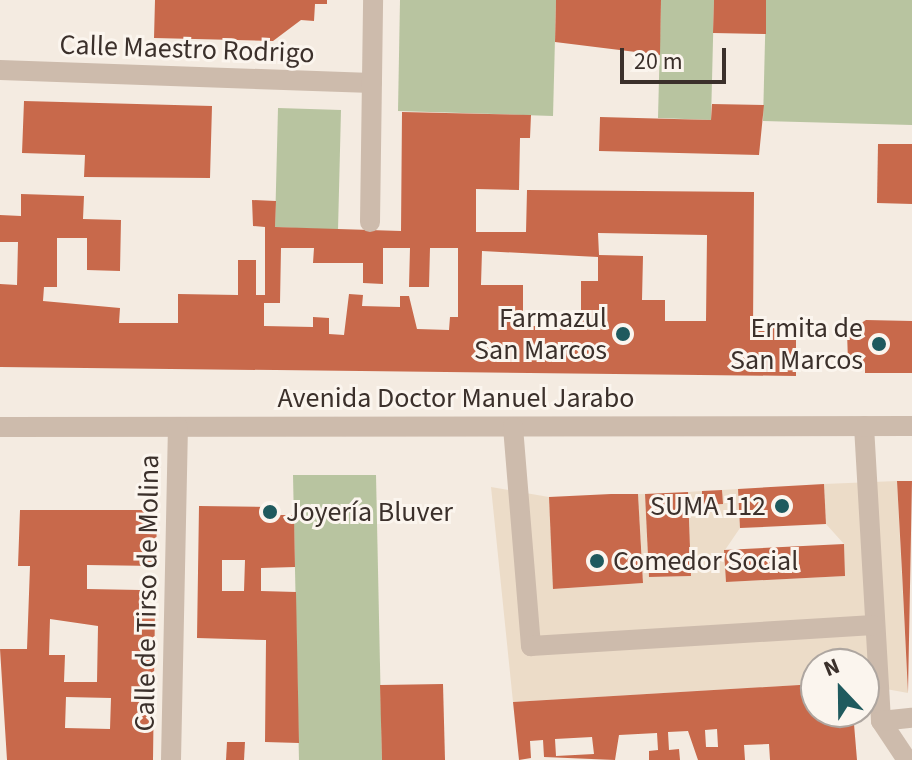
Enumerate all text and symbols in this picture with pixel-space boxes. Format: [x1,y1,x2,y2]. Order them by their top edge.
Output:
street label: Calle Maestro Rodrigo [59,28,315,70]
scale bar [624,32,730,82]
text: 20 m [634,44,683,79]
place label: Farmazul San Marcos [474,301,607,367]
place label: Ermita de San Marcos [730,311,863,377]
marker: Farmazul San Marcos [614,325,632,343]
marker: Ermita de San Marcos [870,335,888,353]
street label: Avenida Doctor Manuel Jarabo [278,381,634,415]
street label: Calle de Tirso de Molina [128,454,166,732]
place label: SUMA 112 [650,489,766,523]
place label: Joyería Bluver [286,495,453,529]
marker: SUMA 112 [773,497,791,515]
marker: Joyería Bluver [261,503,279,521]
place label: Comedor Social [613,544,798,578]
marker: Comedor Social [588,552,606,570]
north arrow [800,648,880,728]
text: N [819,650,845,685]

